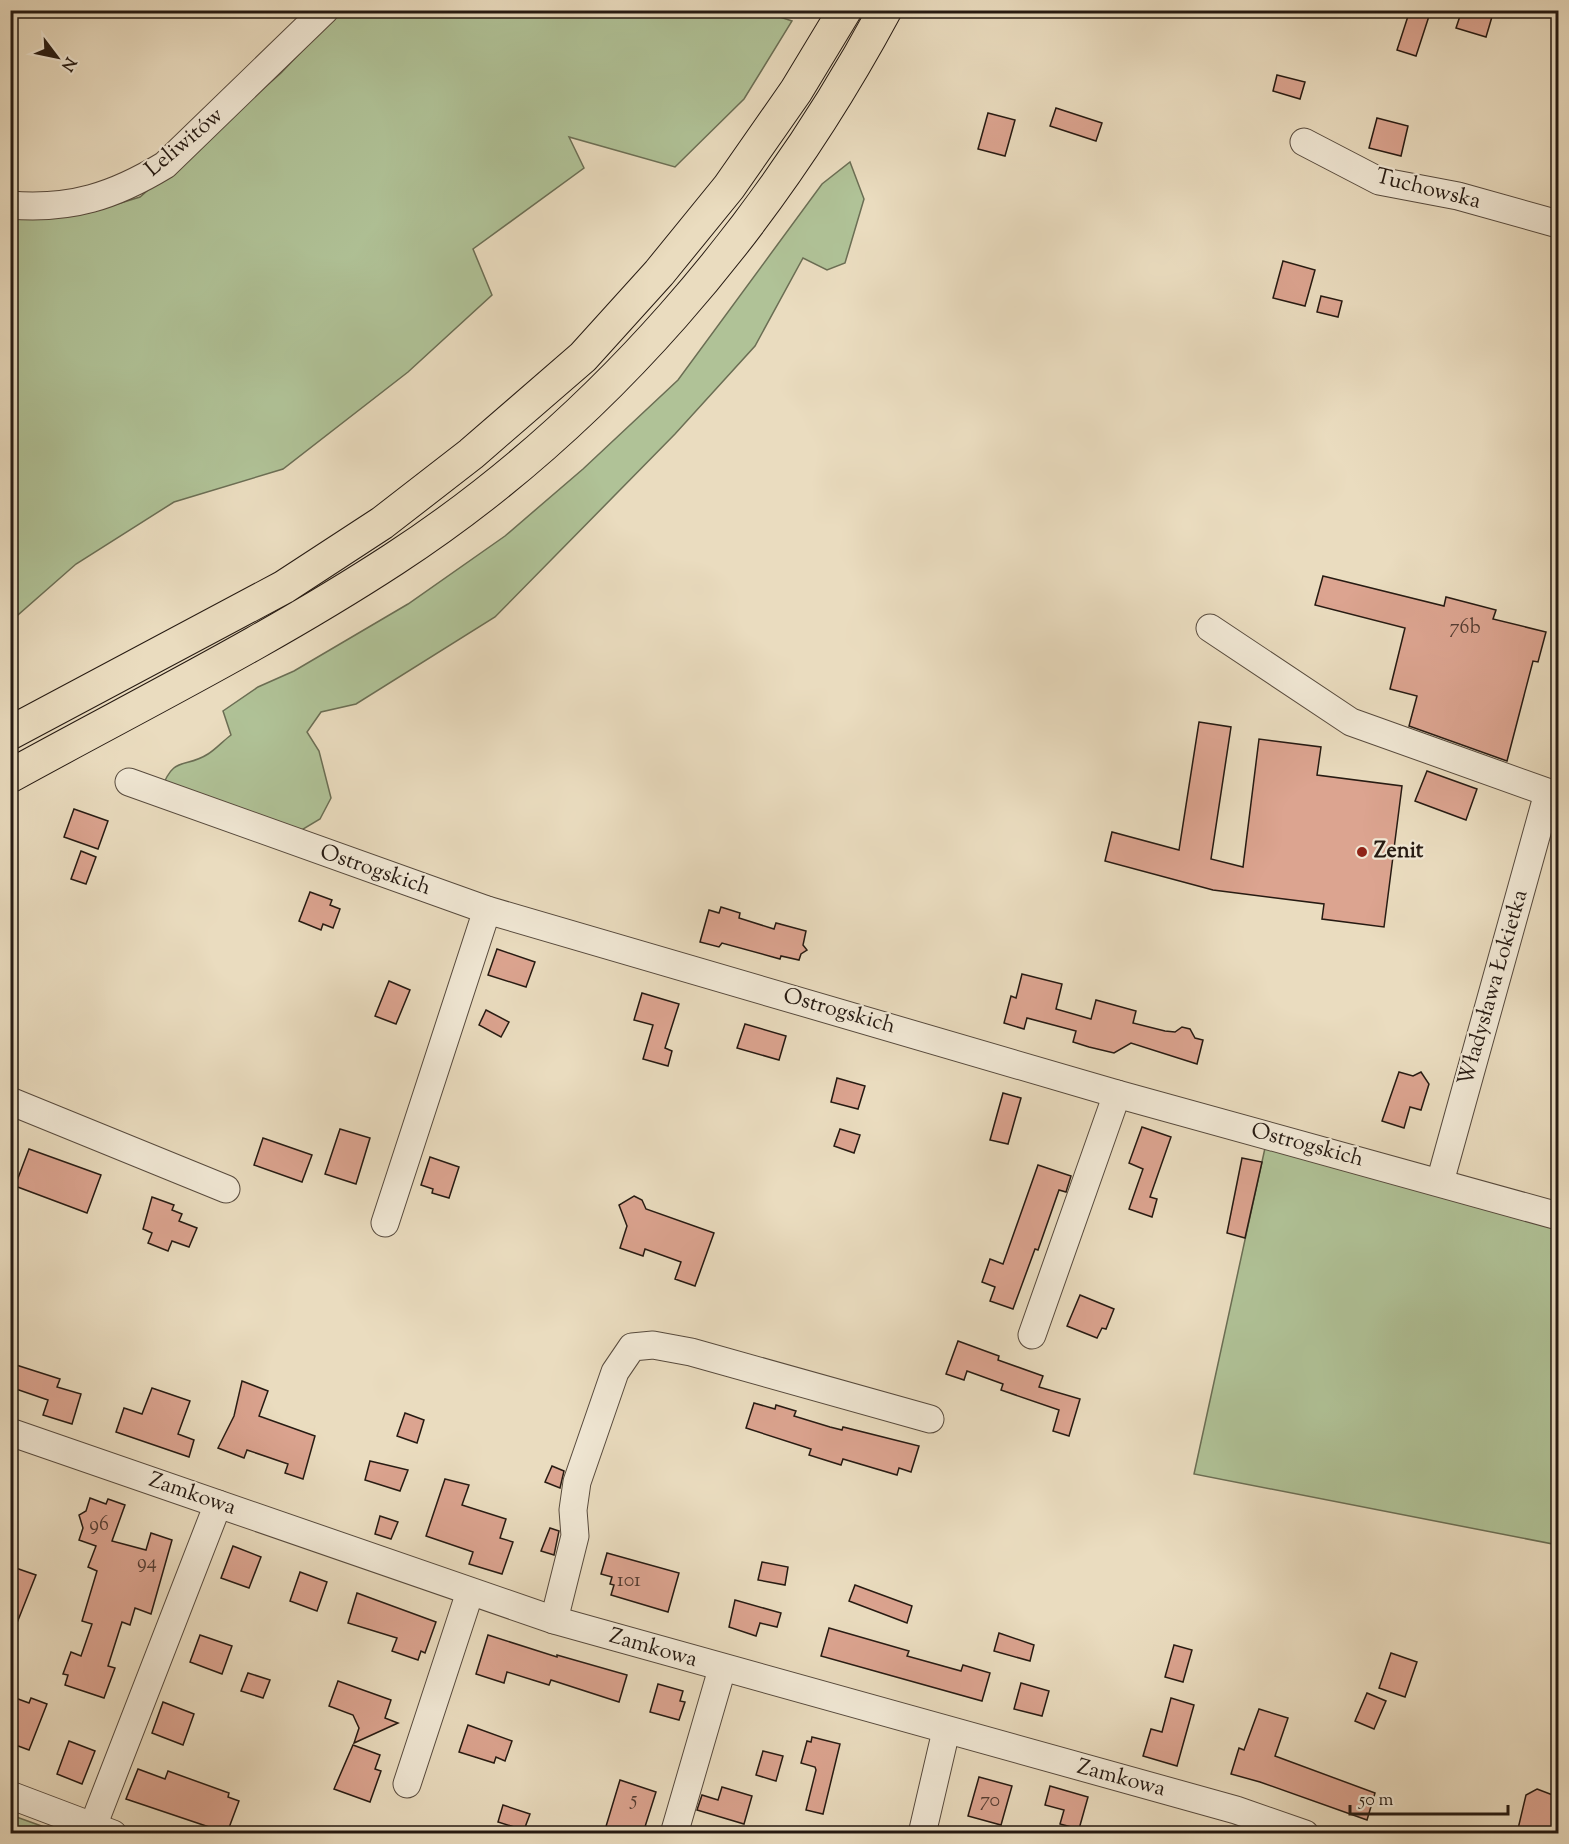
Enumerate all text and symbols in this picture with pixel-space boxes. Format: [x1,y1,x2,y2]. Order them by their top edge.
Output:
north arrow [27,27,87,87]
text: N [54,52,81,75]
street label: Leliwitów [139,100,232,185]
street label: Tuchowska [1372,161,1484,219]
house number: 76b [1449,614,1481,643]
place label: Zenit [1374,836,1424,868]
street label: Ostrogskich [315,837,435,905]
marker: Zenit [1355,845,1369,859]
street label: Władysława Łokietka [1451,886,1537,1090]
street label: Ostrogskich [779,981,899,1043]
street label: Ostrogskich [1247,1116,1367,1176]
street label: Zamkowa [144,1465,240,1525]
house number: 96 [89,1511,109,1540]
house number: 94 [137,1549,157,1578]
house number: 101 [617,1567,641,1596]
street label: Zamkowa [605,1621,701,1677]
street label: Zamkowa [1073,1752,1169,1806]
scale bar [1350,1778,1508,1816]
house number: 5 [630,1786,638,1815]
house number: 70 [980,1787,1000,1816]
text: 50 m [1358,1788,1394,1814]

